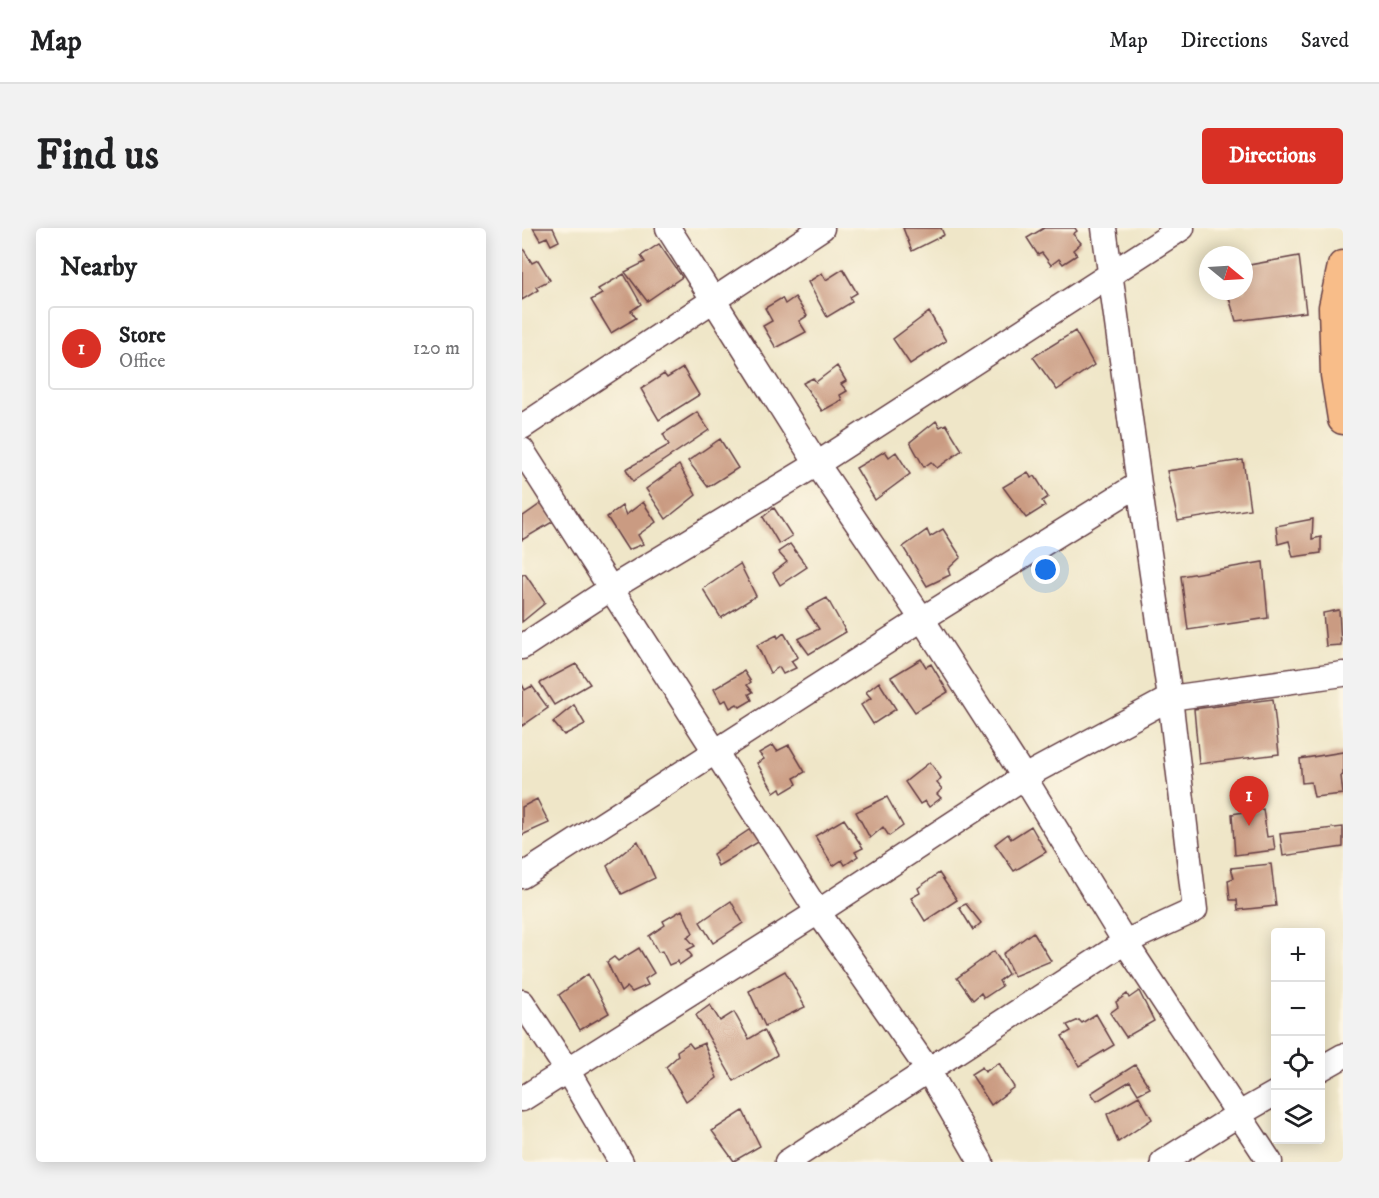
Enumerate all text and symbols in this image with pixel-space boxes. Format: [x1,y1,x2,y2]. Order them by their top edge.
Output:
text: Map [30,24,82,59]
text: Map [1109,28,1148,54]
text: Directions [1181,28,1268,54]
text: Saved [1301,28,1349,54]
button: Directions [1202,128,1343,184]
text: Find us [36,130,159,182]
north arrow [1199,246,1253,300]
text: Nearby [60,251,137,284]
text: Store [119,322,166,349]
text: 1 [78,336,85,361]
text: 120 m [413,336,460,361]
text: Office [119,349,166,374]
your location [1031,555,1060,584]
pin: 1 [1230,776,1268,826]
map controls [1271,928,1325,1144]
button: + [1271,928,1325,982]
button: − [1271,982,1325,1036]
button: locate [1271,1036,1325,1090]
button: layers [1271,1090,1325,1144]

